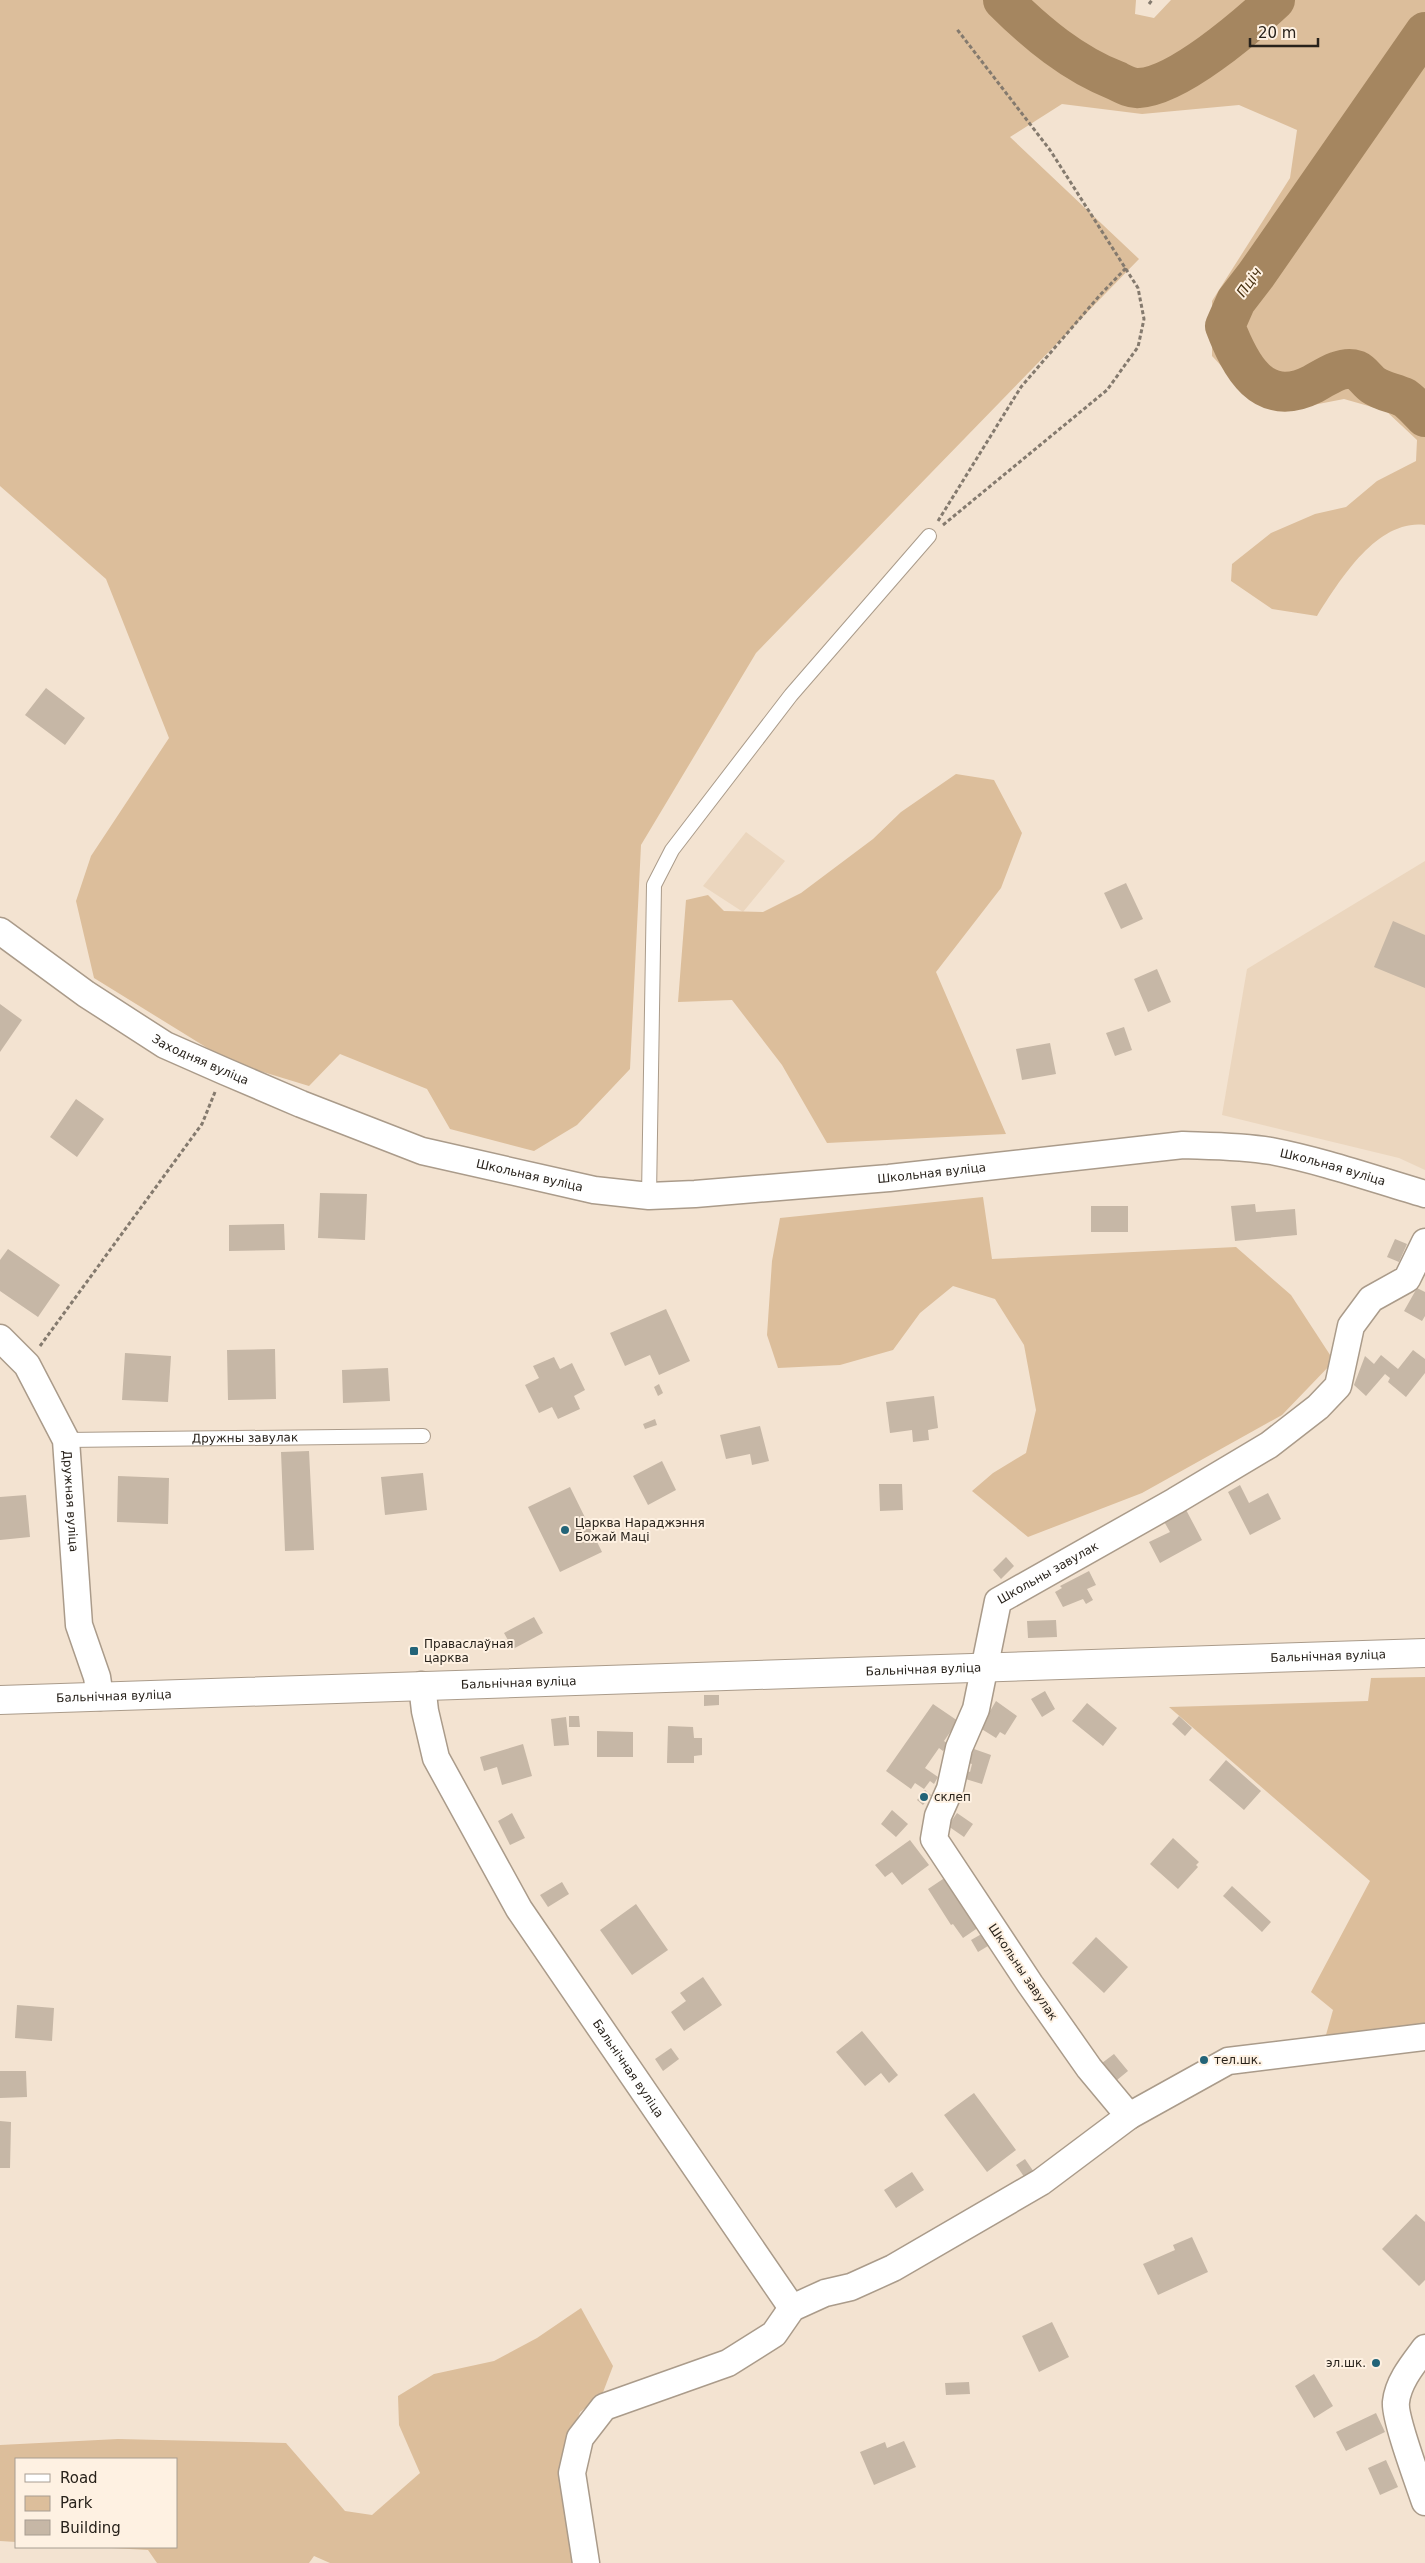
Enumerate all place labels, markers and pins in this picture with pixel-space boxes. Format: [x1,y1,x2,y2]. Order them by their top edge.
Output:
place label: Царква Нараджэння Божай Маці [575,1516,705,1544]
marker: Царква Нараджэння Божай Маці [559,1524,571,1536]
place label: Праваслаўная царква [424,1637,514,1665]
marker: Праваслаўная царква [408,1645,420,1657]
place label: склеп [934,1790,971,1804]
marker: склеп [918,1791,930,1803]
place label: тел.шк. [1214,2053,1262,2067]
marker: тел.шк. [1198,2054,1210,2066]
place label: эл.шк. [1326,2356,1366,2370]
marker: эл.шк. [1370,2357,1382,2369]

